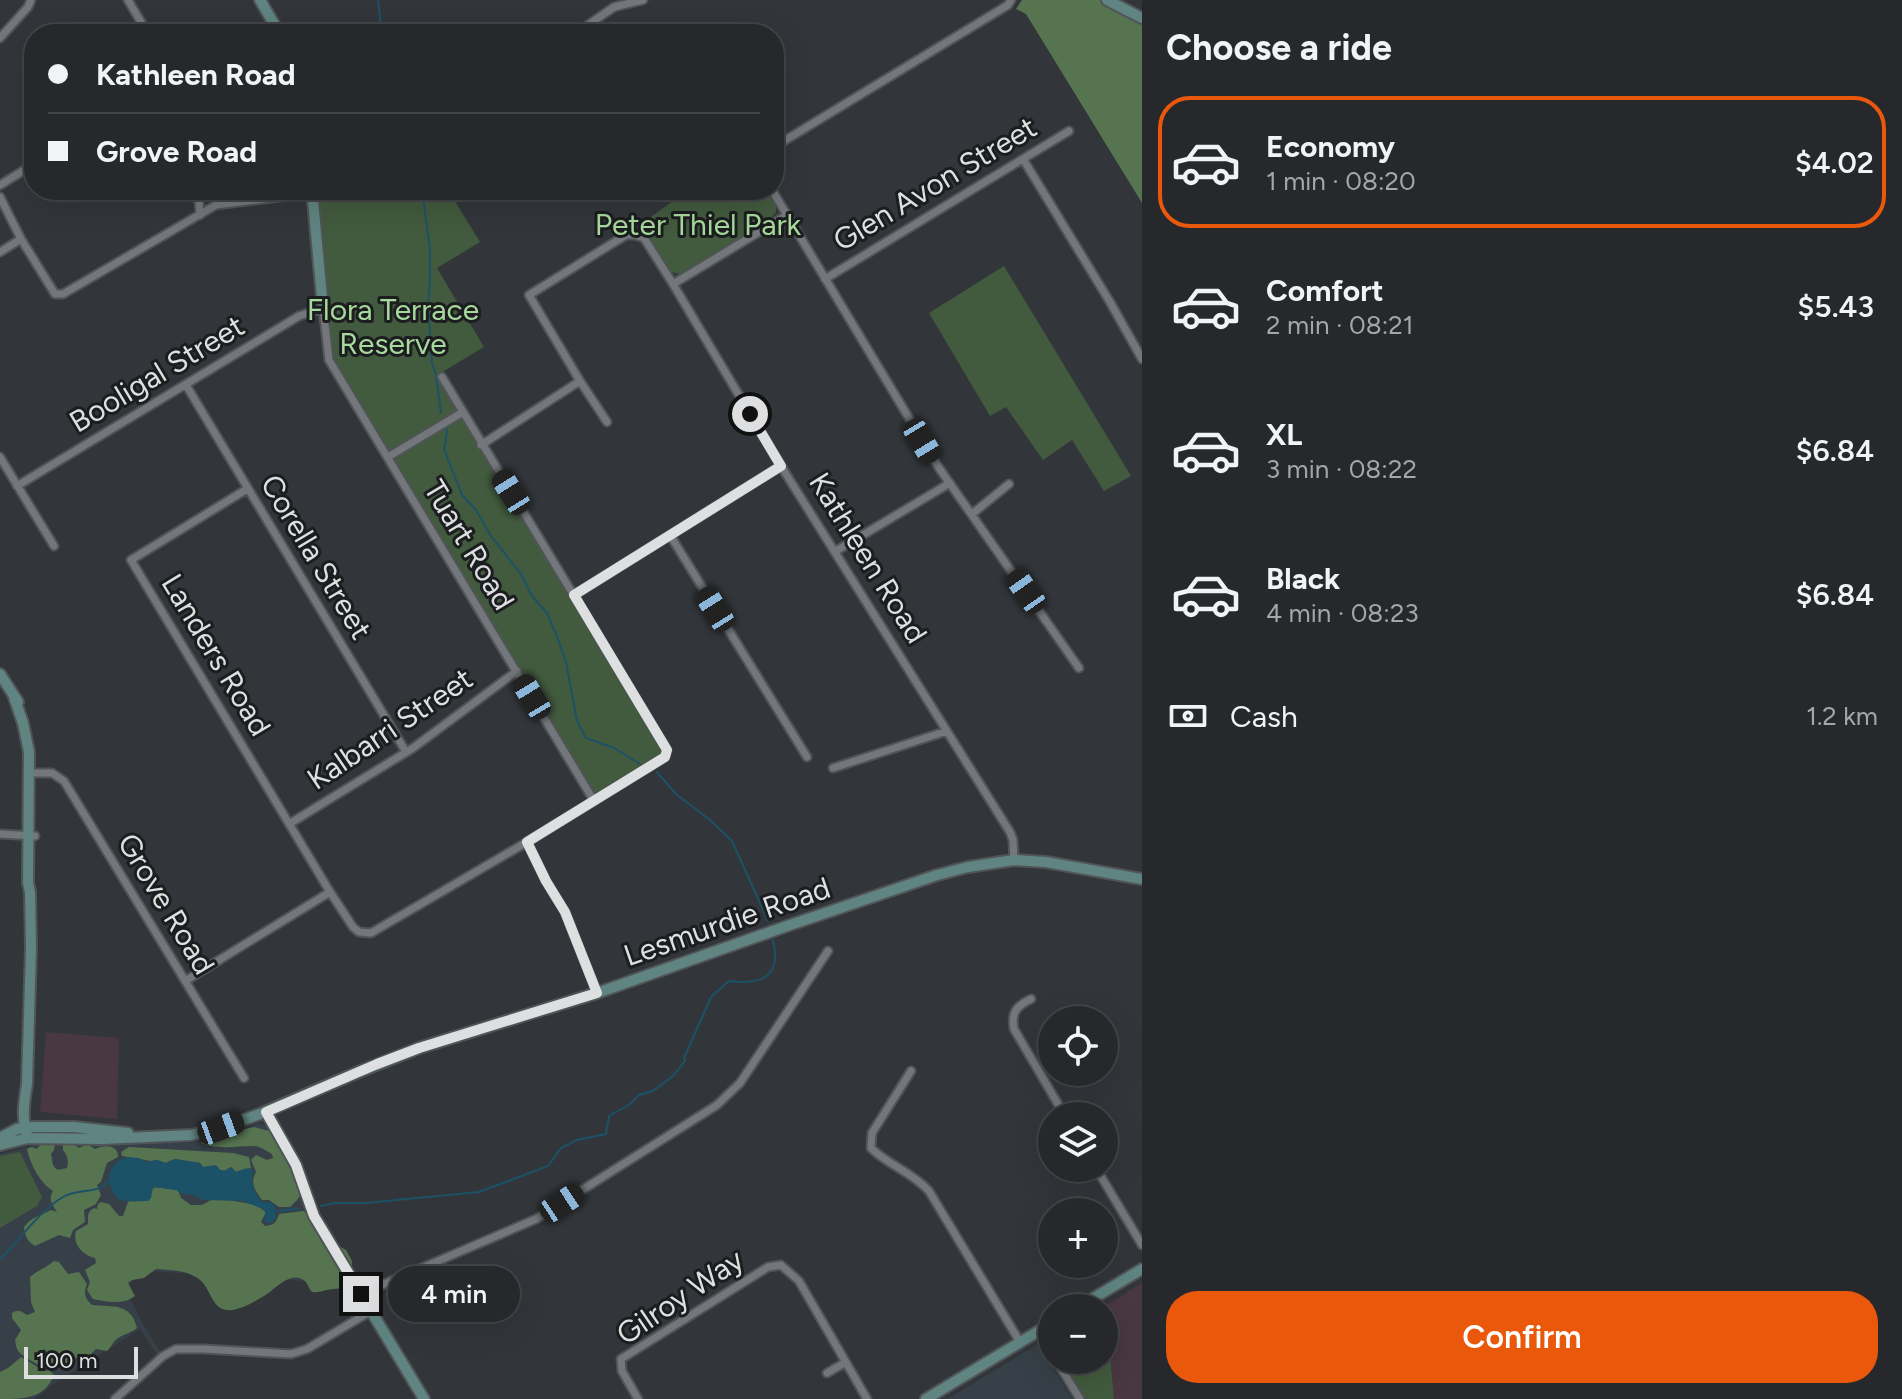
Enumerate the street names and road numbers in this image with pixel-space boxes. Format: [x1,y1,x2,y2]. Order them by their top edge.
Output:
street label: Glen Avon Street [826,108,1043,259]
street label: Booligal Street [63,307,251,440]
street label: Kathleen Road [801,466,936,650]
street label: Corella Street [253,468,380,646]
street label: Tuart Road [416,473,523,616]
street label: Landers Road [154,567,279,742]
street label: Kalbarri Street [300,660,479,797]
street label: Grove Road [110,826,223,981]
street label: Lesmurdie Road [619,869,835,974]
street label: Gilroy Way [609,1241,750,1352]

